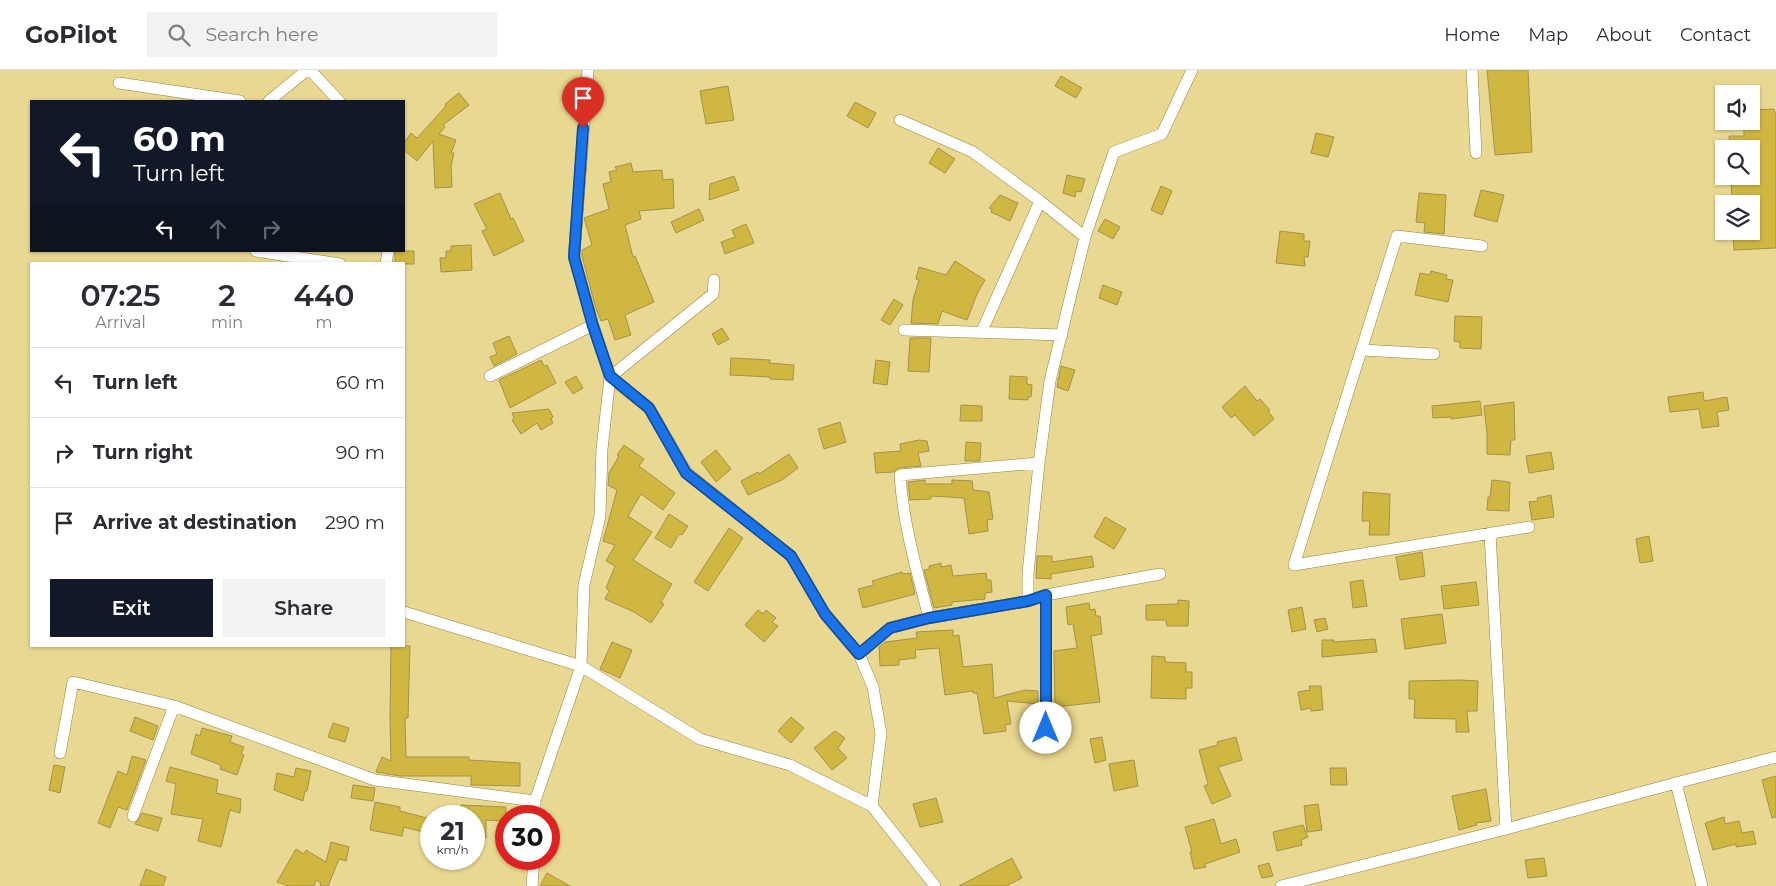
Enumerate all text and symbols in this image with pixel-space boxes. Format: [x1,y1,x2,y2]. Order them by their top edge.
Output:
search box [147,12,497,57]
text: GoPilot [25,20,117,49]
icon: search [165,21,193,49]
text: Search here [205,23,318,46]
text: Home [1444,24,1500,46]
text: Map [1528,24,1568,46]
text: About [1596,24,1652,46]
text: Contact [1680,24,1751,46]
pin [562,77,604,128]
icon: arrive [569,84,597,112]
map controls [1715,85,1760,240]
button: sound [1715,85,1760,130]
text: 60 m [133,117,226,160]
icon: left [50,120,115,185]
button: search [1715,140,1760,185]
text: Turn left [133,160,225,187]
button: layers [1715,195,1760,240]
icon: left [151,215,179,243]
icon: ahead [204,215,232,243]
icon: right [257,215,285,243]
text: 07:25 [80,277,160,314]
text: 2 [218,277,236,314]
text: 440 [294,277,354,314]
text: Arrival [95,313,146,332]
text: min [211,313,243,332]
text: m [316,313,333,332]
icon: left [50,369,78,397]
text: Turn left [93,371,178,394]
text: 60 m [336,371,385,394]
icon: right [50,439,78,467]
text: Turn right [93,441,193,464]
text: 90 m [336,441,385,464]
icon: arrive [50,509,78,537]
text: Arrive at destination [93,511,297,534]
text: 290 m [325,511,385,534]
button: Exit [50,579,213,637]
button: Share [223,579,385,637]
position arrow [1019,701,1071,753]
speed limit sign: 30 [495,805,560,870]
text: 21 [440,816,465,846]
text: km/h [436,842,469,857]

